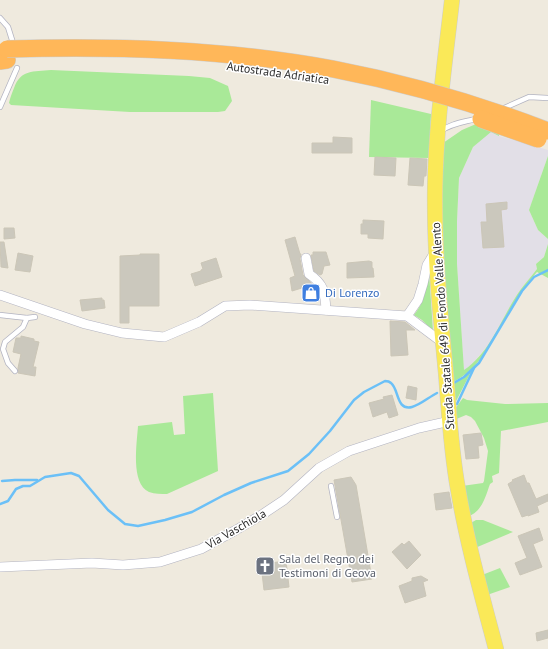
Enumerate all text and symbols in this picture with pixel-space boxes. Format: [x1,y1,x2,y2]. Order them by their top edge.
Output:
street label: Autostrada Adriatica [226,58,330,87]
street label: Strada Statale 649 di Fondo Valle Alento [428,222,457,430]
shop icon: Di Lorenzo [300,282,322,304]
place label: Di Lorenzo [325,285,380,300]
street label: Via Vaschiola [202,505,269,552]
place label: Sala del Regno dei Testimoni di Geova [279,551,376,580]
church icon: Sala del Regno dei Testimoni di Geova [254,555,276,577]

